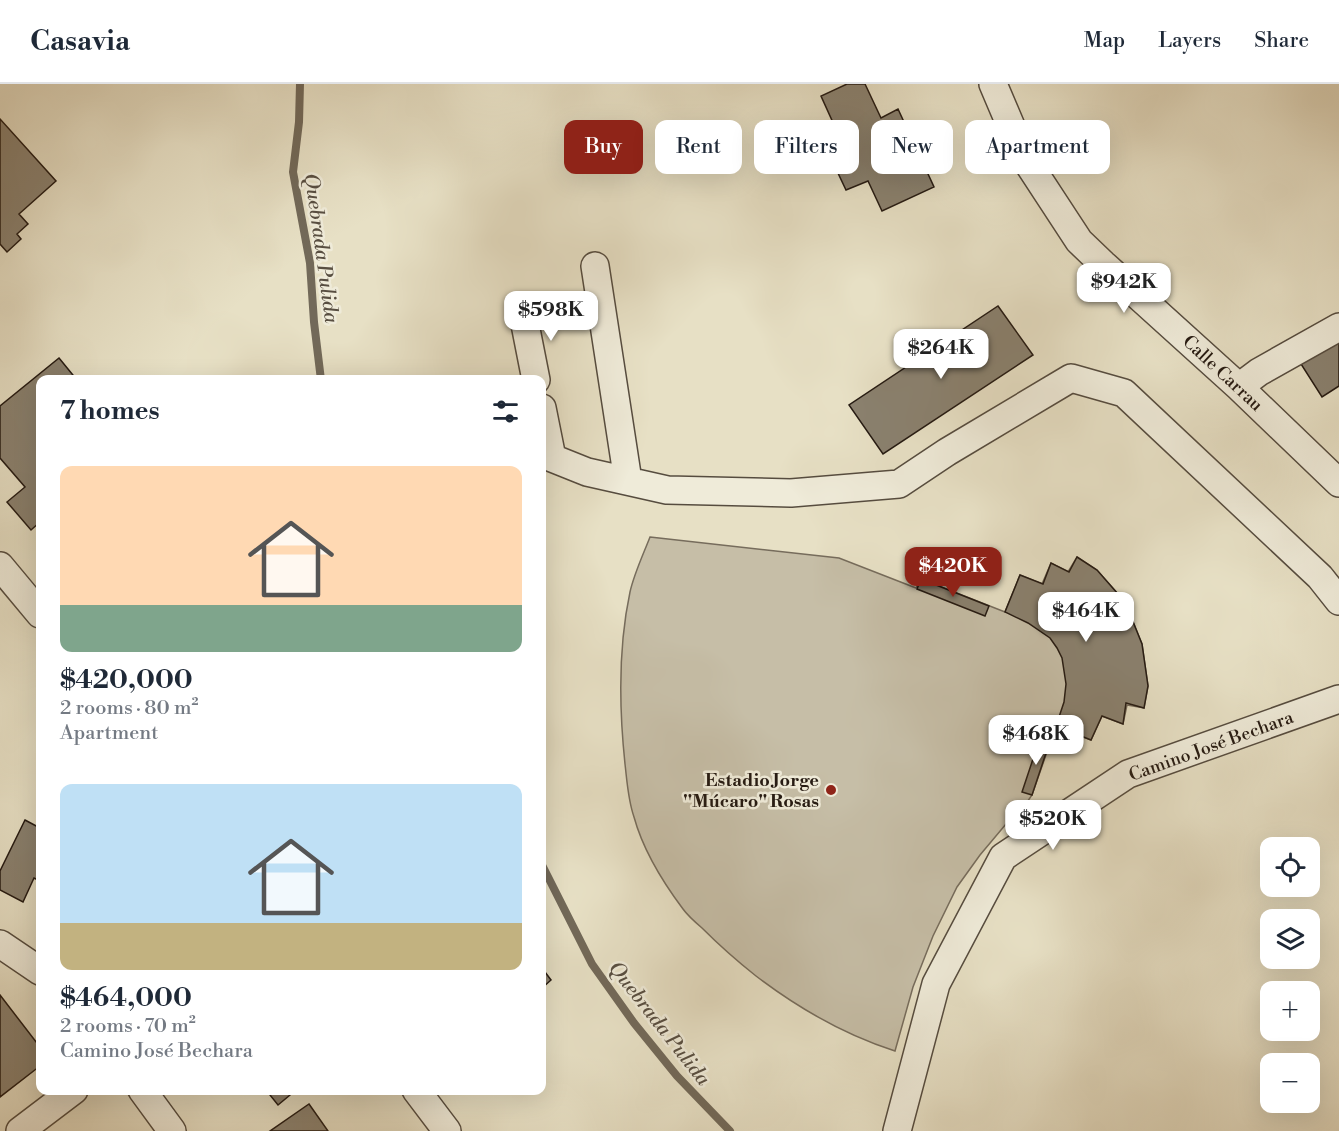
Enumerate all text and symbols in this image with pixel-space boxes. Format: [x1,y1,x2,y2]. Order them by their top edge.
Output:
text: Casavia [30,24,130,59]
text: Map [1084,28,1125,54]
text: Layers [1158,28,1221,54]
text: Share [1254,28,1309,54]
chip: Buy [564,120,643,174]
chip: Rent [655,120,742,174]
chip: Filters [754,120,859,174]
chip: New [871,120,953,174]
chip: Apartment [965,120,1110,174]
water label: Quebrada Pulida [298,172,344,326]
pin: $942K [1082,263,1166,314]
text: $942K [1091,270,1157,295]
pin: $598K [509,291,593,342]
text: $598K [518,298,584,323]
pin: $264K [899,329,983,380]
street label: Calle Carrau [1178,330,1268,417]
text: $264K [908,336,975,361]
text: 7 homes [60,395,160,427]
icon: filters [489,395,522,428]
icon: home [237,505,345,613]
pin: $420K [911,547,995,598]
text: $420K [919,554,987,579]
pin: $464K [1044,592,1128,643]
text: $464K [1052,599,1120,624]
text: $420,000 [60,664,193,696]
text: 2 rooms · 80 m² [60,696,198,721]
street label: Camino José Bechara [1126,706,1297,787]
pin: $468K [994,715,1078,766]
text: Apartment [60,721,158,746]
text: $468K [1003,722,1069,747]
place label: Estadio Jorge ''Múcaro'' Rosas [683,769,819,813]
marker: Estadio Jorge ''Múcaro'' Rosas [824,783,838,797]
pin: $520K [1011,800,1095,851]
text: $520K [1019,807,1087,832]
icon: home [237,823,345,931]
map controls [1260,837,1320,1113]
button: locate [1260,837,1320,897]
button: layers [1260,909,1320,969]
water label: Quebrada Pulida [603,957,716,1092]
button: + [1260,981,1320,1041]
text: $464,000 [60,982,192,1014]
text: 2 rooms · 70 m² [60,1014,196,1039]
text: Camino José Bechara [60,1039,253,1064]
button: − [1260,1053,1320,1113]

